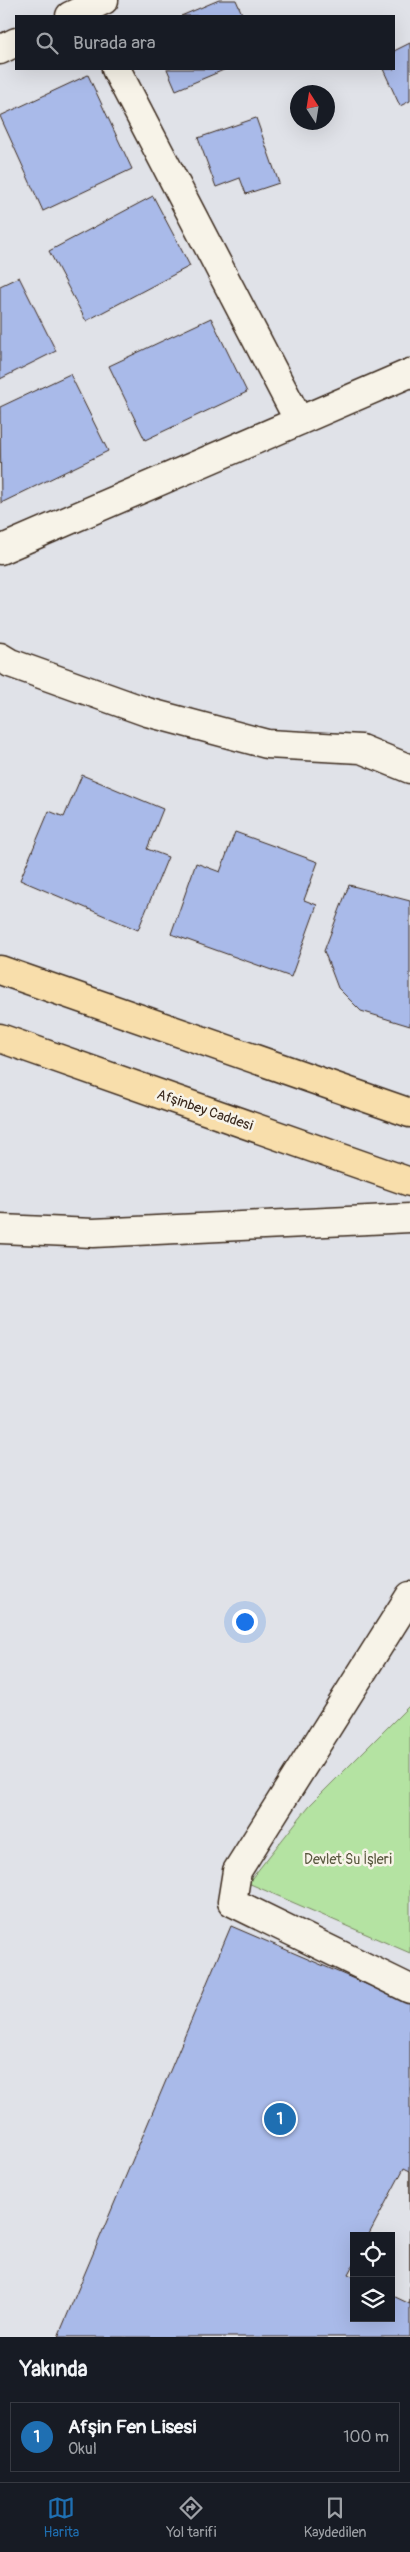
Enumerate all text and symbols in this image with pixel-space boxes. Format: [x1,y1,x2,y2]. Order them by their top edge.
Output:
search box [15,15,395,70]
icon: search [33,29,61,57]
text: Burada ara [73,31,156,55]
north arrow [290,85,335,130]
street label: Afşinbey Caddesi [155,1086,255,1134]
your location [232,1609,258,1635]
park label: Devlet Su İşleri [304,1851,392,1868]
pin: 1 [264,2100,296,2138]
map controls [350,2232,395,2322]
button: locate [350,2232,395,2277]
button: layers [350,2277,395,2322]
text: Yakında [20,2356,87,2383]
text: Afşin Fen Lisesi [68,2415,196,2439]
text: 1 [34,2427,40,2447]
text: 100 m [343,2427,389,2447]
text: Okul [68,2439,97,2459]
tab: Harita [44,2494,79,2541]
tab: Yol tarifi [166,2494,216,2541]
tab: Kaydedilen [304,2494,366,2541]

